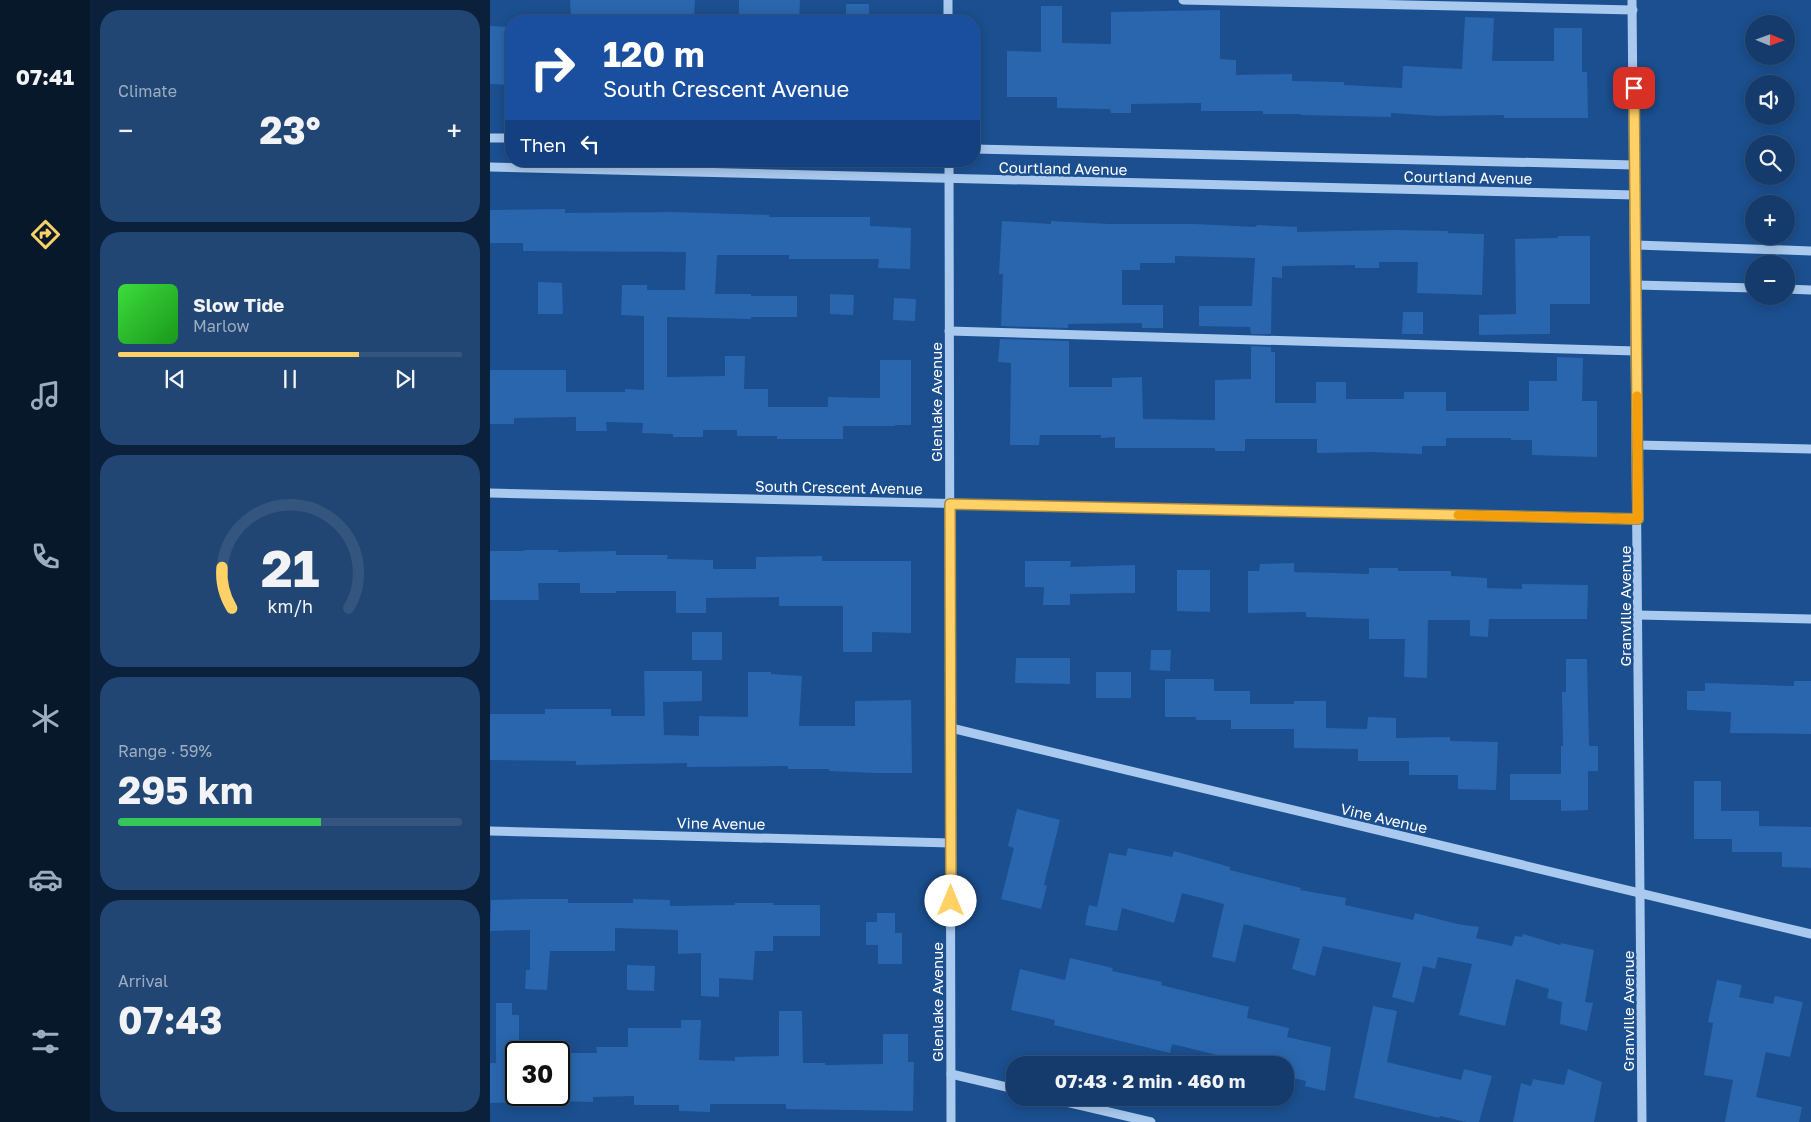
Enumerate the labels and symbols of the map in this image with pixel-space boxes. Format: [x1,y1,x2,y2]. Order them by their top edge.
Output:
north arrow [1745,15,1795,65]
pin [1613,67,1655,109]
street label: Courtland Avenue [998,158,1128,178]
street label: Courtland Avenue [1403,167,1533,187]
street label: Glenlake Avenue [927,342,945,462]
street label: South Crescent Avenue [755,477,923,497]
street label: Granville Avenue [1616,545,1634,666]
street label: Vine Avenue [1339,799,1430,837]
street label: Vine Avenue [676,813,766,833]
position arrow [924,874,976,926]
street label: Glenlake Avenue [928,942,946,1062]
street label: Granville Avenue [1619,950,1637,1071]
speed limit sign: 30 [505,1041,570,1106]

